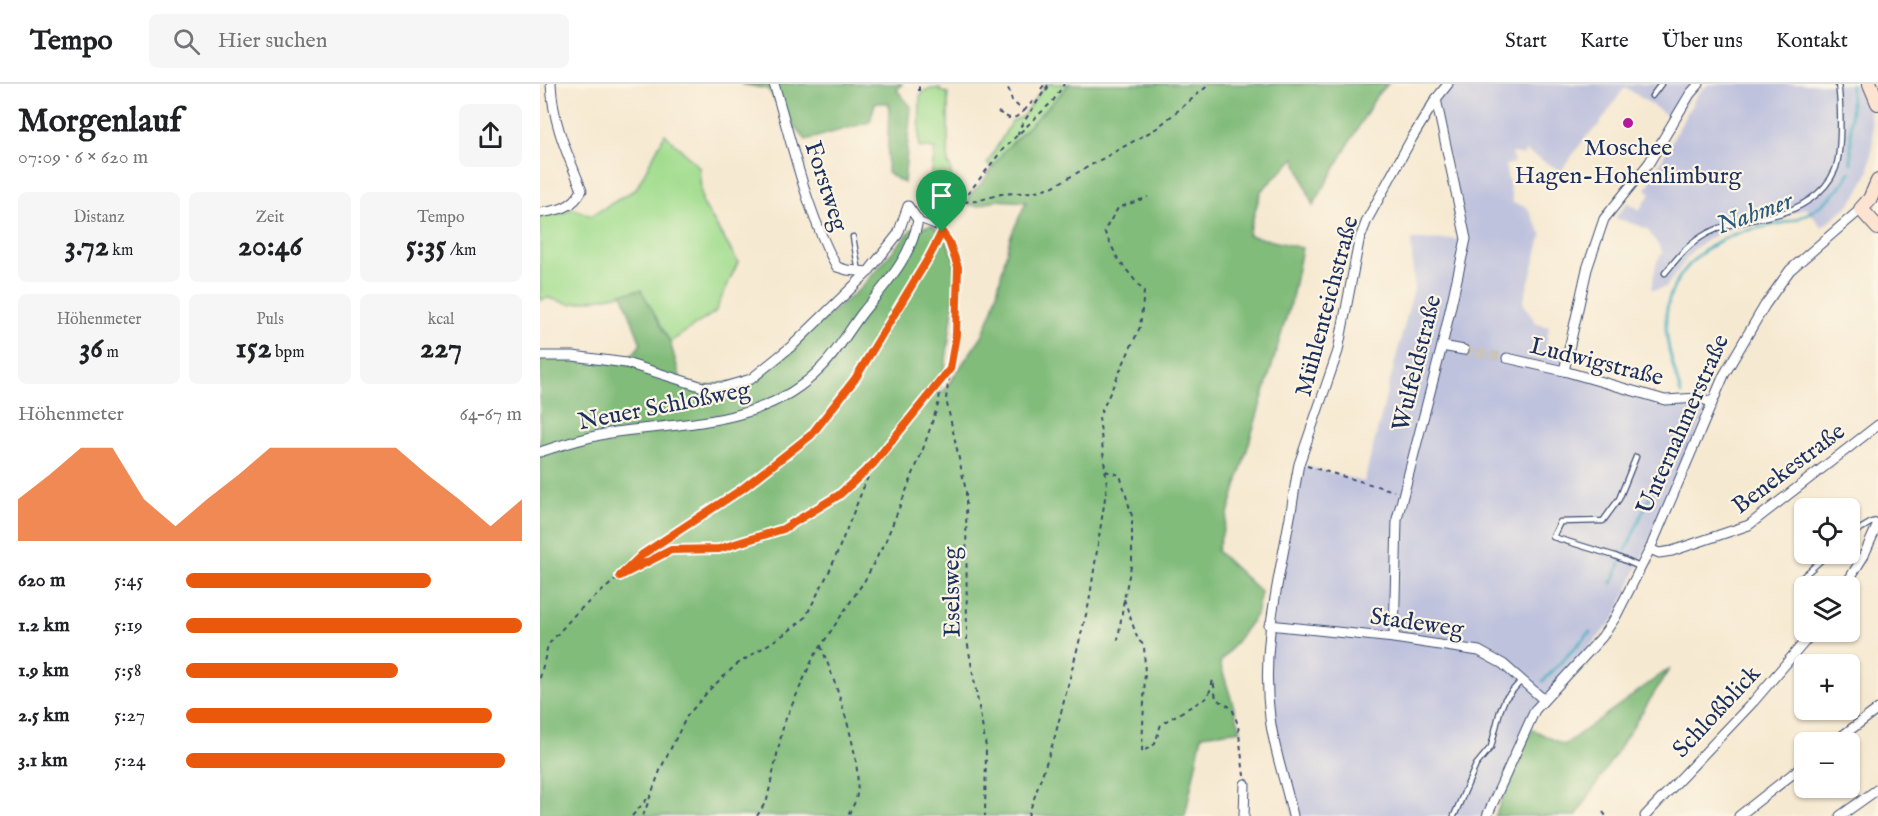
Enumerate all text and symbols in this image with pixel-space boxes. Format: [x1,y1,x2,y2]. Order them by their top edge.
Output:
search box [149,14,569,68]
text: Tempo [30,24,113,59]
icon: search [170,25,203,58]
text: Hier suchen [218,27,327,55]
text: Start [1505,28,1547,55]
text: Karte [1580,28,1629,55]
text: Über uns [1662,28,1743,55]
text: Kontakt [1776,28,1848,55]
text: Morgenlauf [18,101,182,143]
button: share [459,104,522,167]
marker: Moschee Hagen-Hohenlimburg [1621,116,1635,130]
place label: Moschee Hagen-Hohenlimburg [1515,133,1742,192]
street label: Forstweg [796,137,855,236]
text: 07:09 · 6 × 620 m [18,145,148,170]
pin [916,170,967,232]
icon: arrive [925,179,958,212]
water label: Nahmer [1712,184,1798,242]
text: Distanz [73,208,125,228]
text: Zeit [256,208,284,228]
text: Tempo [417,208,465,228]
street label: Mühlenteichstraße [1288,213,1366,400]
text: 3.72 [65,228,109,266]
text: 20:46 [238,228,302,266]
text: 5:35 [406,228,446,266]
text: km [109,241,133,261]
text: /km [446,241,476,261]
street label: Wulfeldstraße [1386,292,1449,435]
text: Höhenmeter [57,310,141,330]
text: Puls [256,310,284,330]
text: kcal [428,310,454,330]
text: 36 [79,330,103,368]
text: 152 [235,330,272,368]
text: 227 [420,330,462,368]
street label: Unternahmerstraße [1630,330,1737,520]
street label: Ludwigstraße [1527,331,1667,394]
text: m [103,343,119,363]
text: bpm [272,343,305,363]
street label: Neuer Schloßweg [576,374,754,438]
text: Höhenmeter [18,402,124,427]
text: 64–67 m [459,402,522,427]
street label: Benekestraße [1726,417,1852,522]
map controls [1794,498,1860,798]
button: locate [1794,498,1860,564]
street label: Eselsweg [936,545,969,638]
text: 620 m [18,568,65,593]
text: 5:45 [114,568,144,593]
button: layers [1794,576,1860,642]
street label: Stadeweg [1368,602,1467,646]
text: 1.2 km [18,613,70,638]
text: 5:19 [114,613,143,638]
button: + [1794,654,1860,720]
text: 1.9 km [18,658,69,683]
text: 5:58 [114,658,142,683]
street label: Schloßblick [1666,659,1768,765]
text: 2.5 km [18,703,69,728]
text: 5:27 [114,703,145,728]
button: − [1794,732,1860,798]
text: 3.1 km [18,748,68,773]
text: 5:24 [114,748,146,773]

